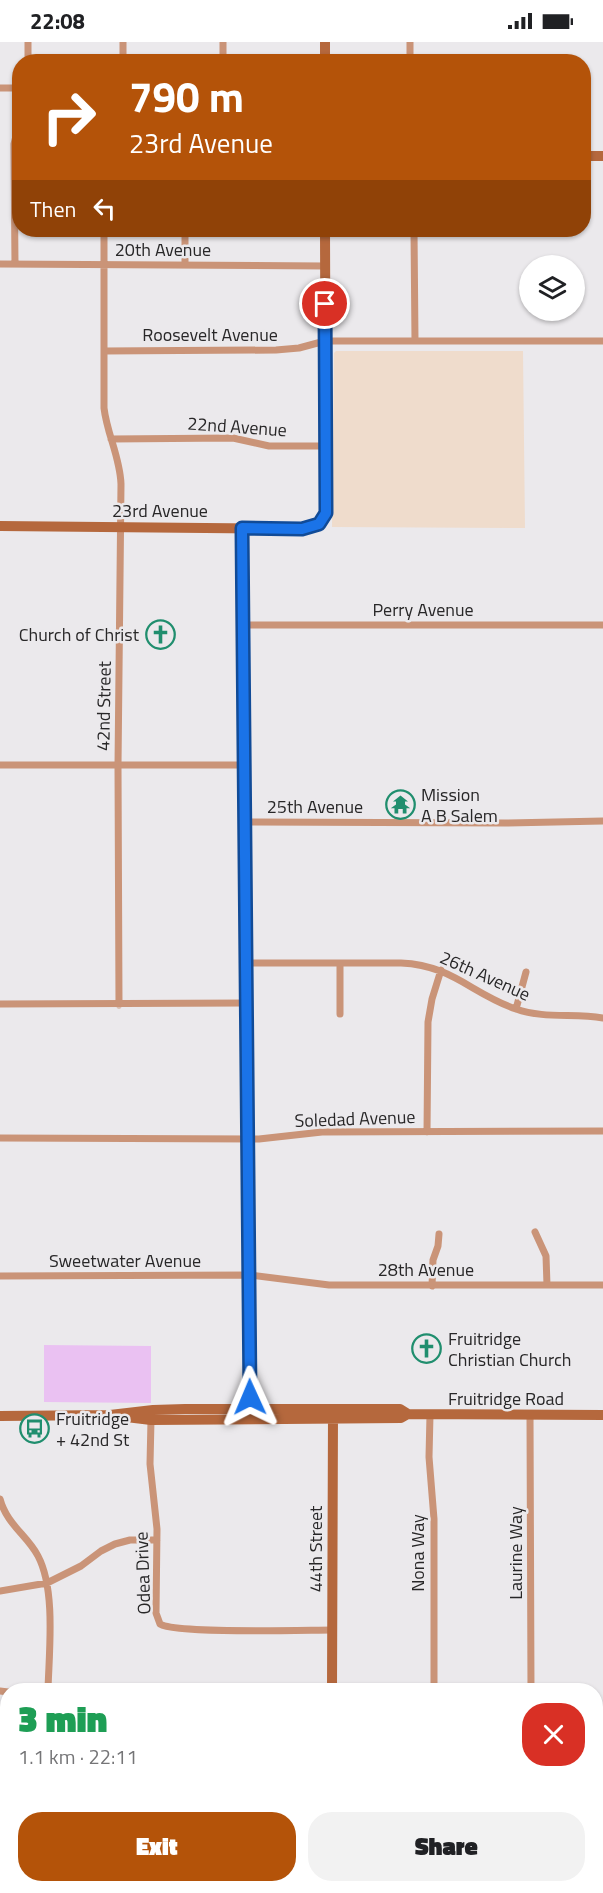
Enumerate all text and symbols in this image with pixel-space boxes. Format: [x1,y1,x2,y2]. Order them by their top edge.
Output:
text: 22:08 [30,4,85,38]
text: 790 m [129,64,244,128]
icon: right [30,78,108,156]
text: 23rd Avenue [129,122,273,163]
text: Then [30,192,76,226]
icon: left [88,192,121,225]
street label: 20th Avenue [115,236,211,263]
map controls [519,255,585,321]
button: layers [519,255,585,321]
pin [299,278,350,329]
icon: arrive [308,287,341,320]
street label: Roosevelt Avenue [142,321,278,348]
street label: 22nd Avenue [186,410,288,443]
street label: 23rd Avenue [112,497,208,524]
street label: Perry Avenue [372,596,474,623]
church icon: Church of Christ [144,619,176,651]
place label: Church of Christ [19,621,140,648]
street label: 42nd Street [89,660,118,751]
place label: Mission A B Salem [421,781,498,829]
temple icon: Mission A B Salem [384,789,416,821]
street label: 25th Avenue [267,793,363,820]
street label: 26th Avenue [436,944,535,1007]
street label: Soledad Avenue [294,1103,416,1134]
street label: Sweetwater Avenue [49,1247,201,1274]
street label: 28th Avenue [378,1256,474,1283]
place label: Fruitridge Christian Church [448,1325,571,1373]
church icon: Fruitridge Christian Church [411,1333,443,1365]
position arrow [218,1365,282,1429]
street label: Fruitridge Road [448,1385,564,1412]
place label: Fruitridge + 42nd St [56,1405,130,1453]
bus stop icon: Fruitridge + 42nd St [19,1413,51,1445]
street label: 44th Street [302,1505,329,1592]
street label: Laurine Way [502,1506,529,1600]
street label: Nona Way [404,1514,431,1592]
street label: Odea Drive [128,1531,157,1615]
text: 3 min [18,1691,107,1746]
button: close [522,1703,585,1766]
text: 1.1 km · 22:11 [18,1741,138,1772]
button: Exit [18,1812,296,1881]
button: Share [308,1812,585,1881]

